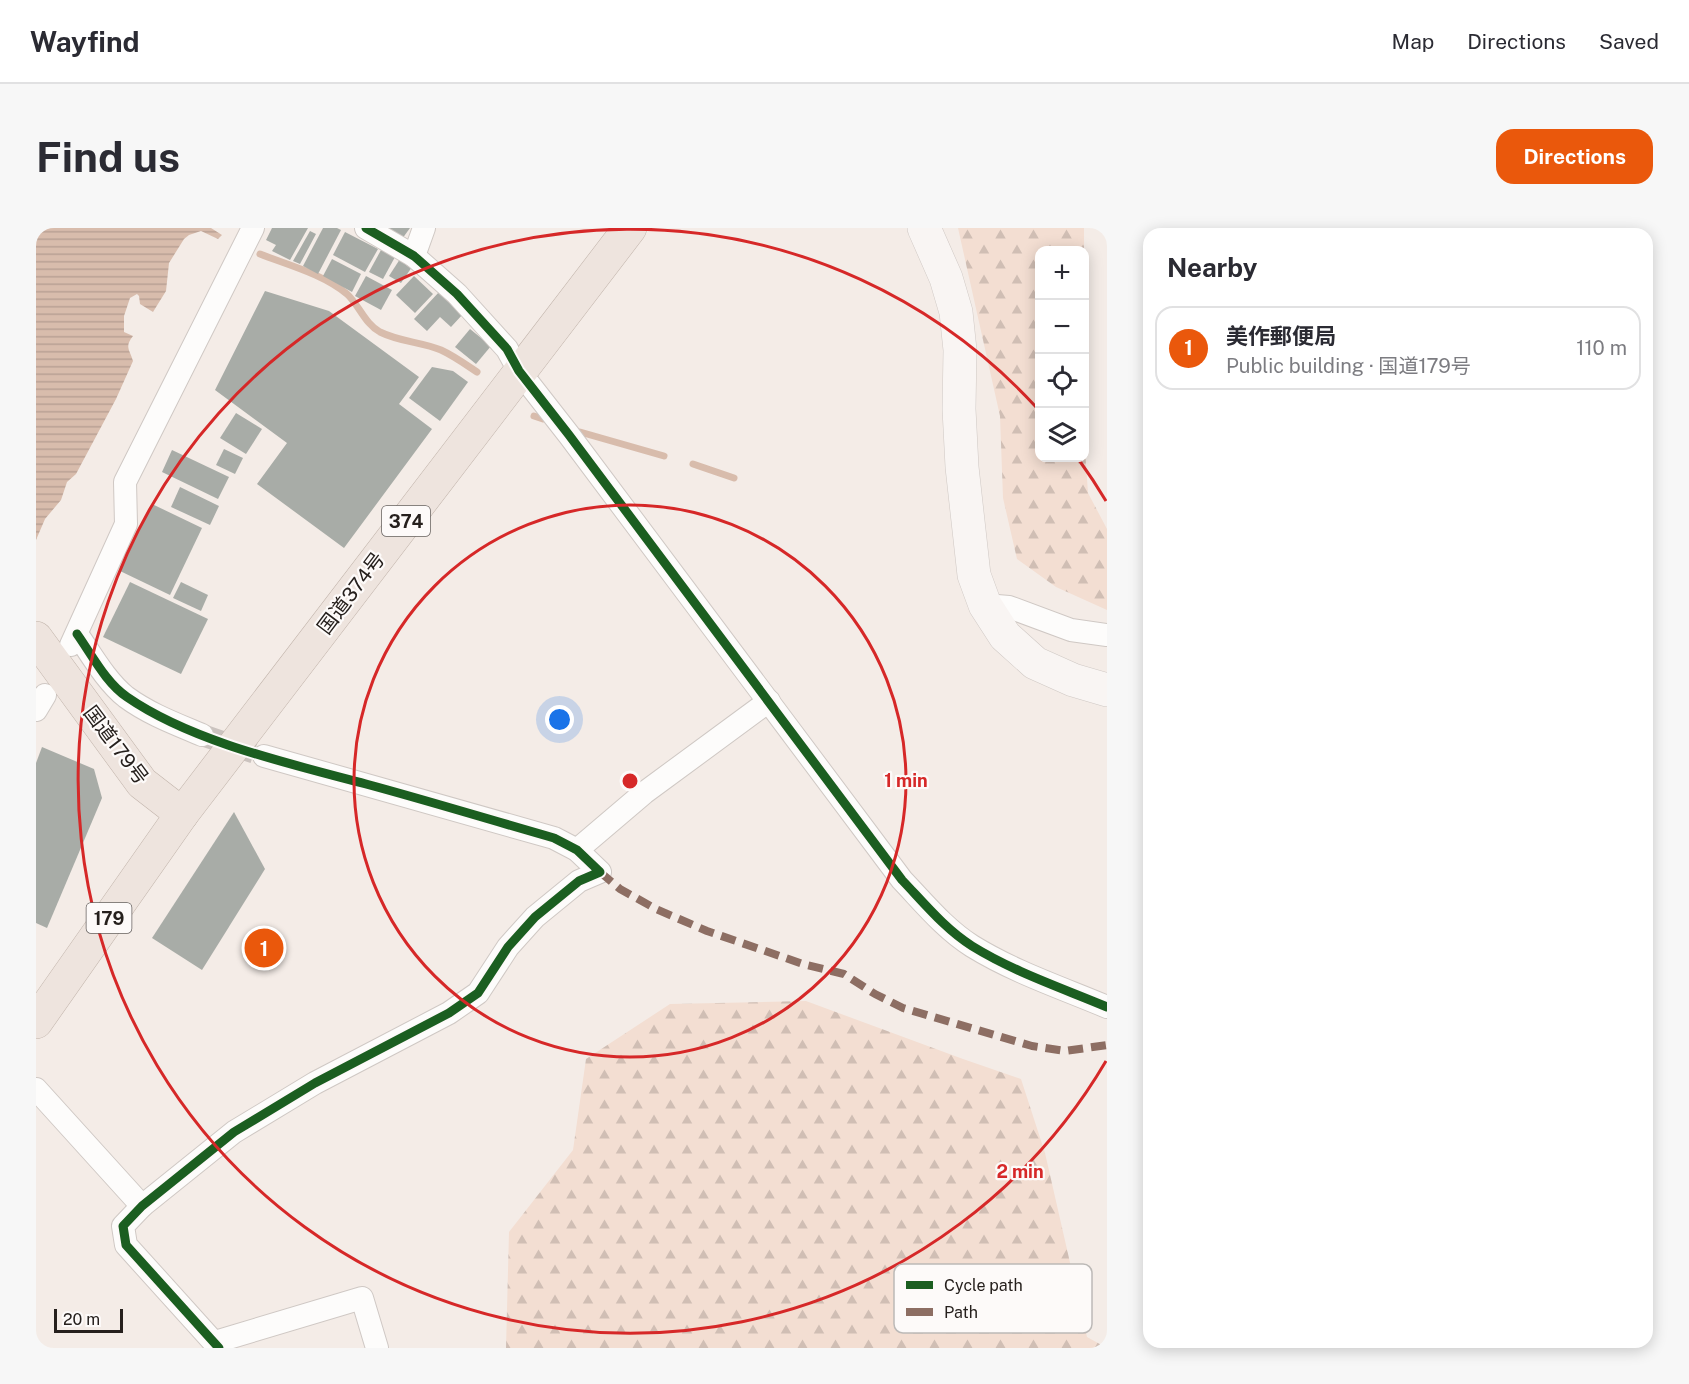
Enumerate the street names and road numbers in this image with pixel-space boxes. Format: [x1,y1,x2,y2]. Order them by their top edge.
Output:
road number: 374 [382,506,430,536]
street label: 国道374号 [312,547,390,639]
street label: 国道179号 [79,701,153,789]
road number: 179 [86,903,132,933]

